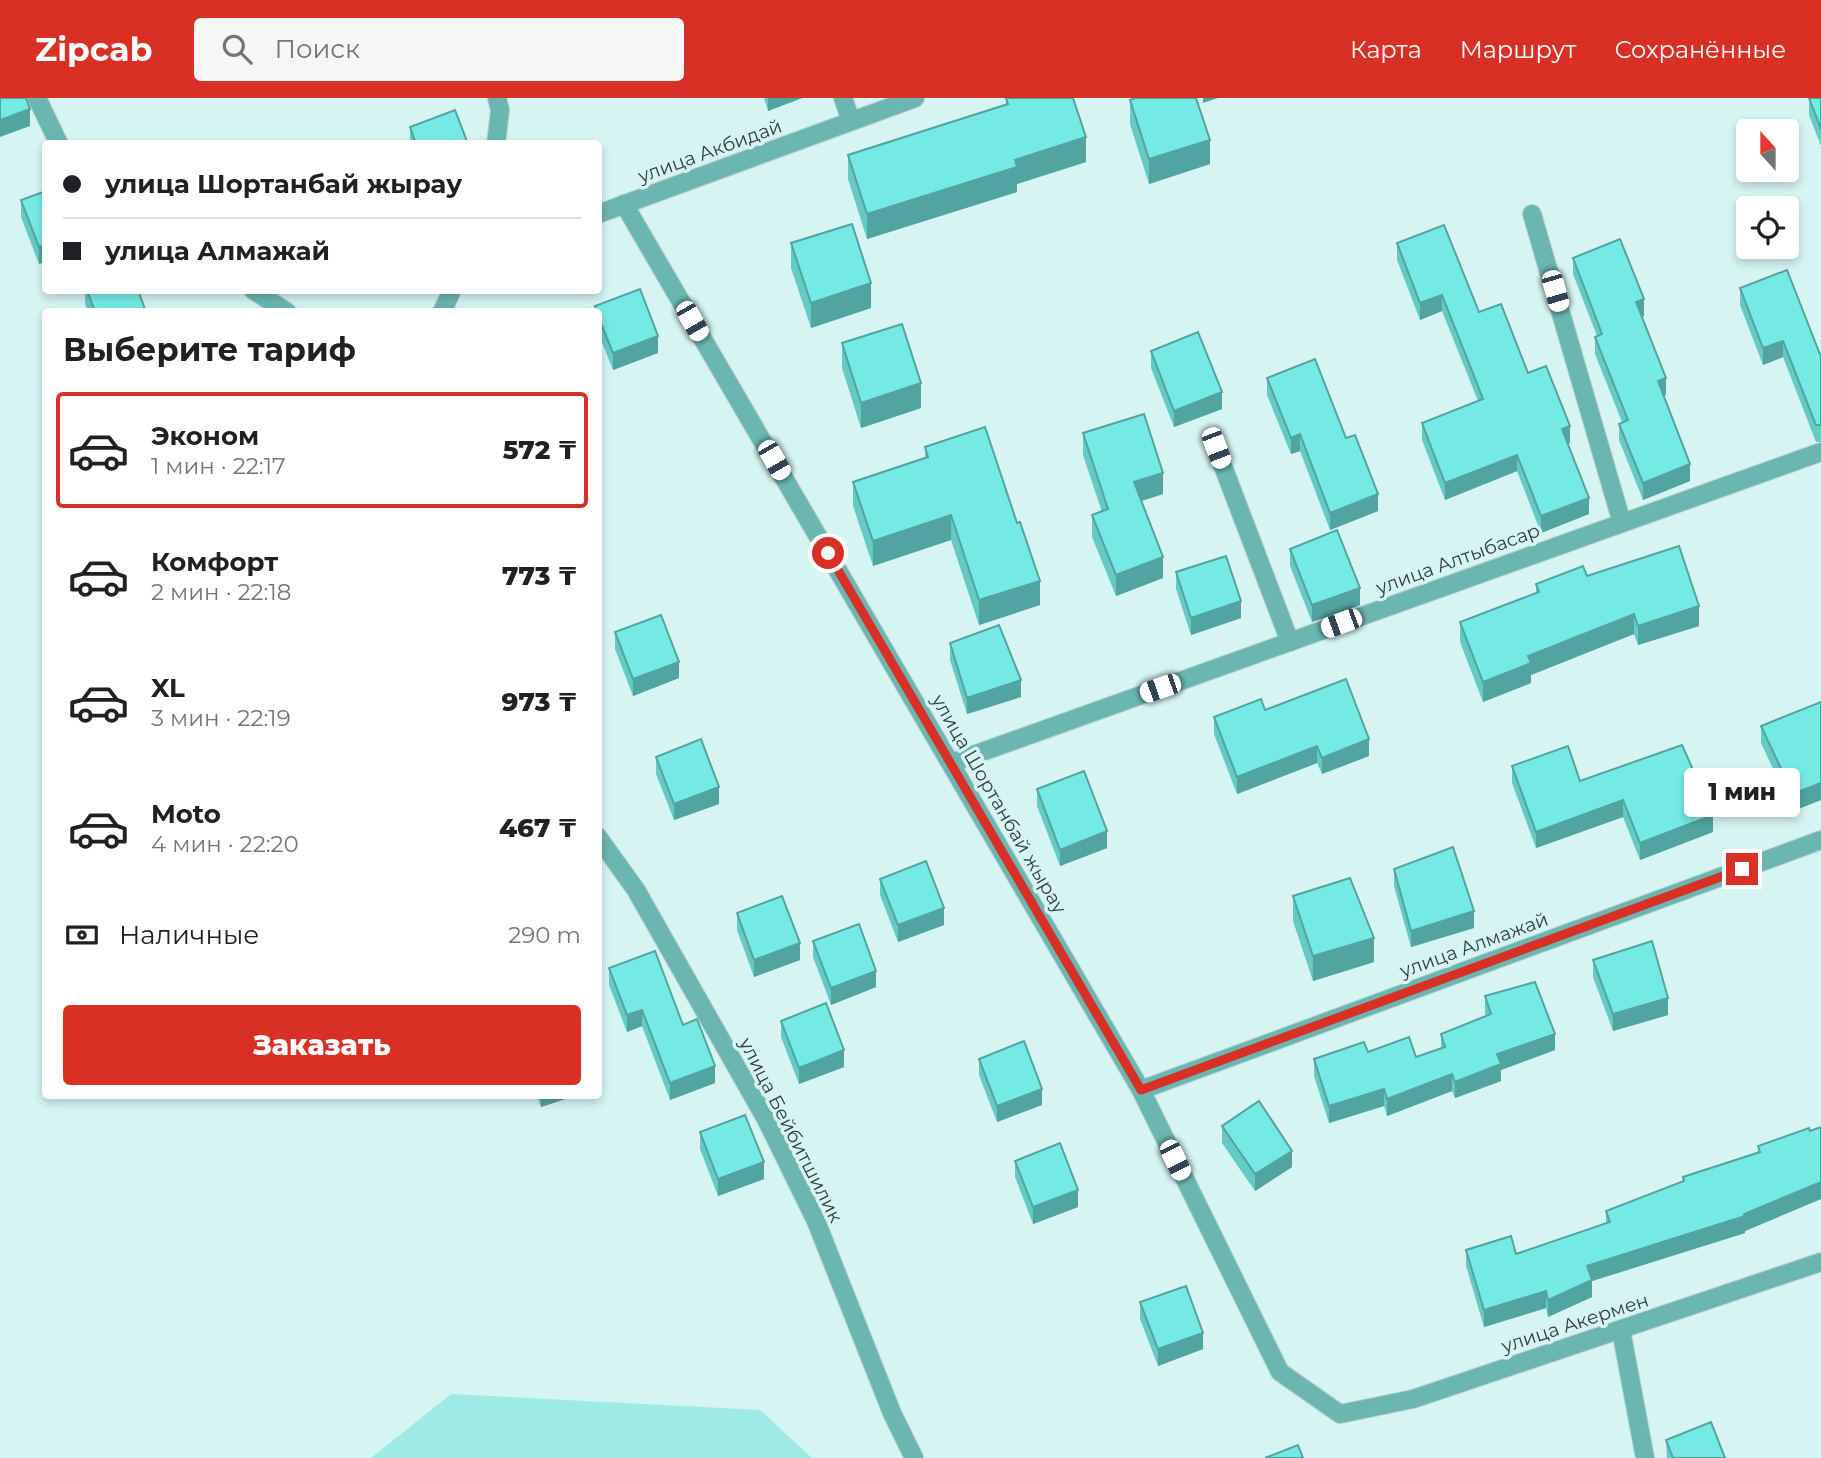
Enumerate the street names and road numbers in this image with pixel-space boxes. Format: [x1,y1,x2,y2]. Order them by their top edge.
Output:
street label: улица Акбидай [634,114,785,188]
street label: улица Алтыбасар [1372,519,1543,600]
street label: улица Шортанбай жырау [926,689,1072,918]
street label: улица Алмажай [1396,907,1551,983]
street label: улица Бейбитшилик [734,1033,848,1226]
street label: улица Акермен [1498,1288,1652,1358]

